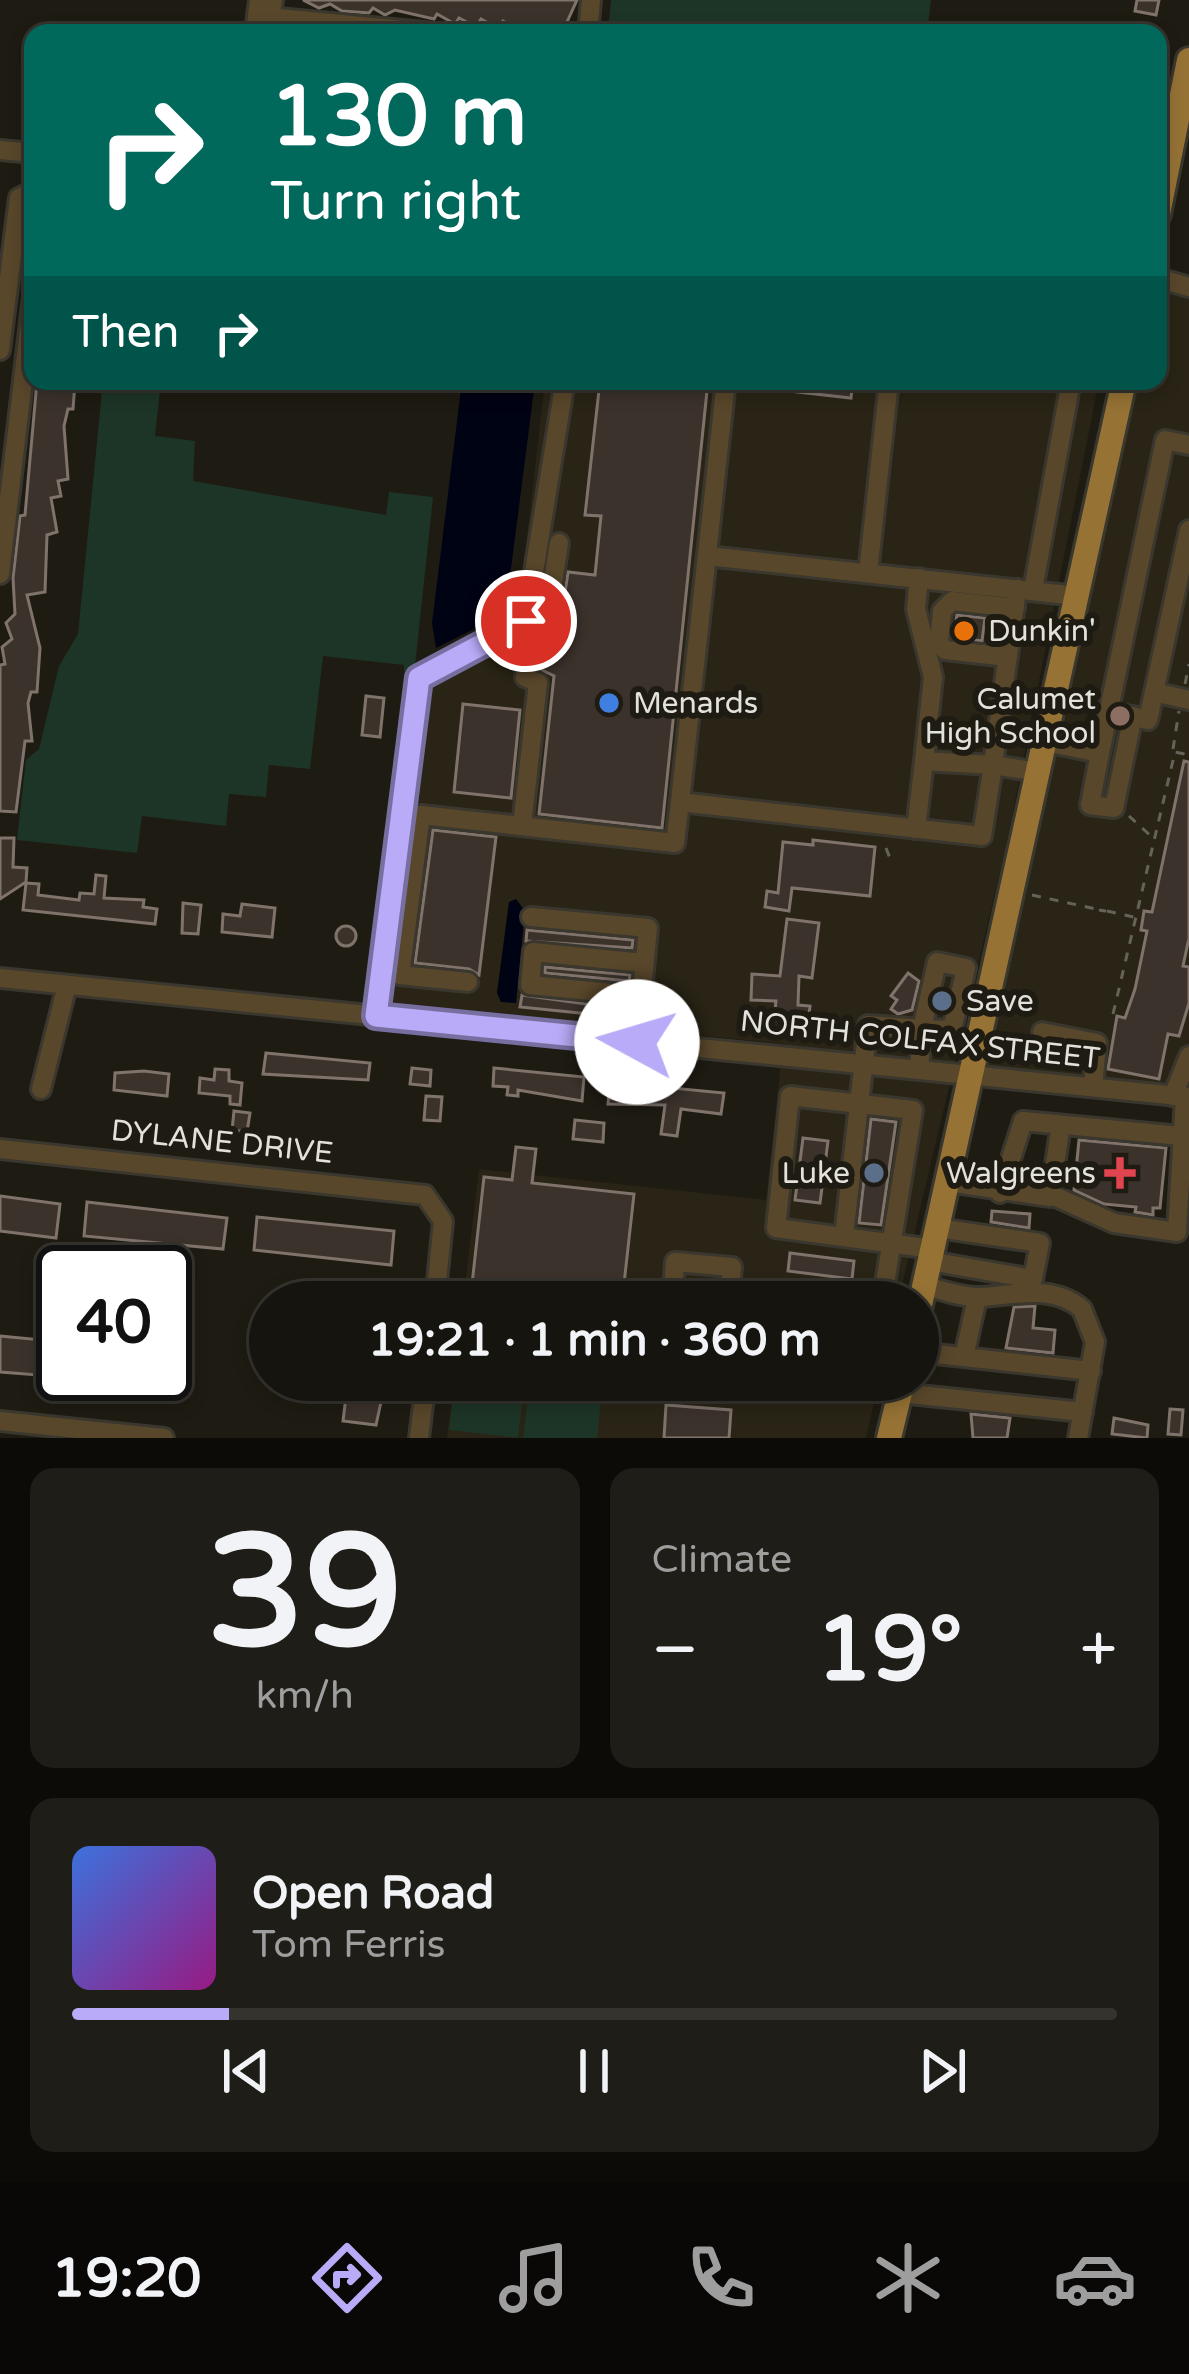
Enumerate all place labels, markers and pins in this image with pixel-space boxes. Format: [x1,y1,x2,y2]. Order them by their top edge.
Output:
pin [475,570,577,672]
place label: Dunkin' [988,613,1096,650]
marker: Dunkin' [951,618,977,644]
place label: Calumet High School [924,681,1096,752]
place label: Menards [633,685,758,722]
marker: Menards [596,690,622,716]
marker: Calumet High School [1107,703,1133,729]
place label: Save [966,983,1034,1020]
marker: Save [929,988,955,1014]
place label: Luke [781,1155,850,1192]
place label: Walgreens [946,1155,1096,1192]
marker: Luke [861,1160,887,1186]
marker: Walgreens [1107,1160,1133,1186]

